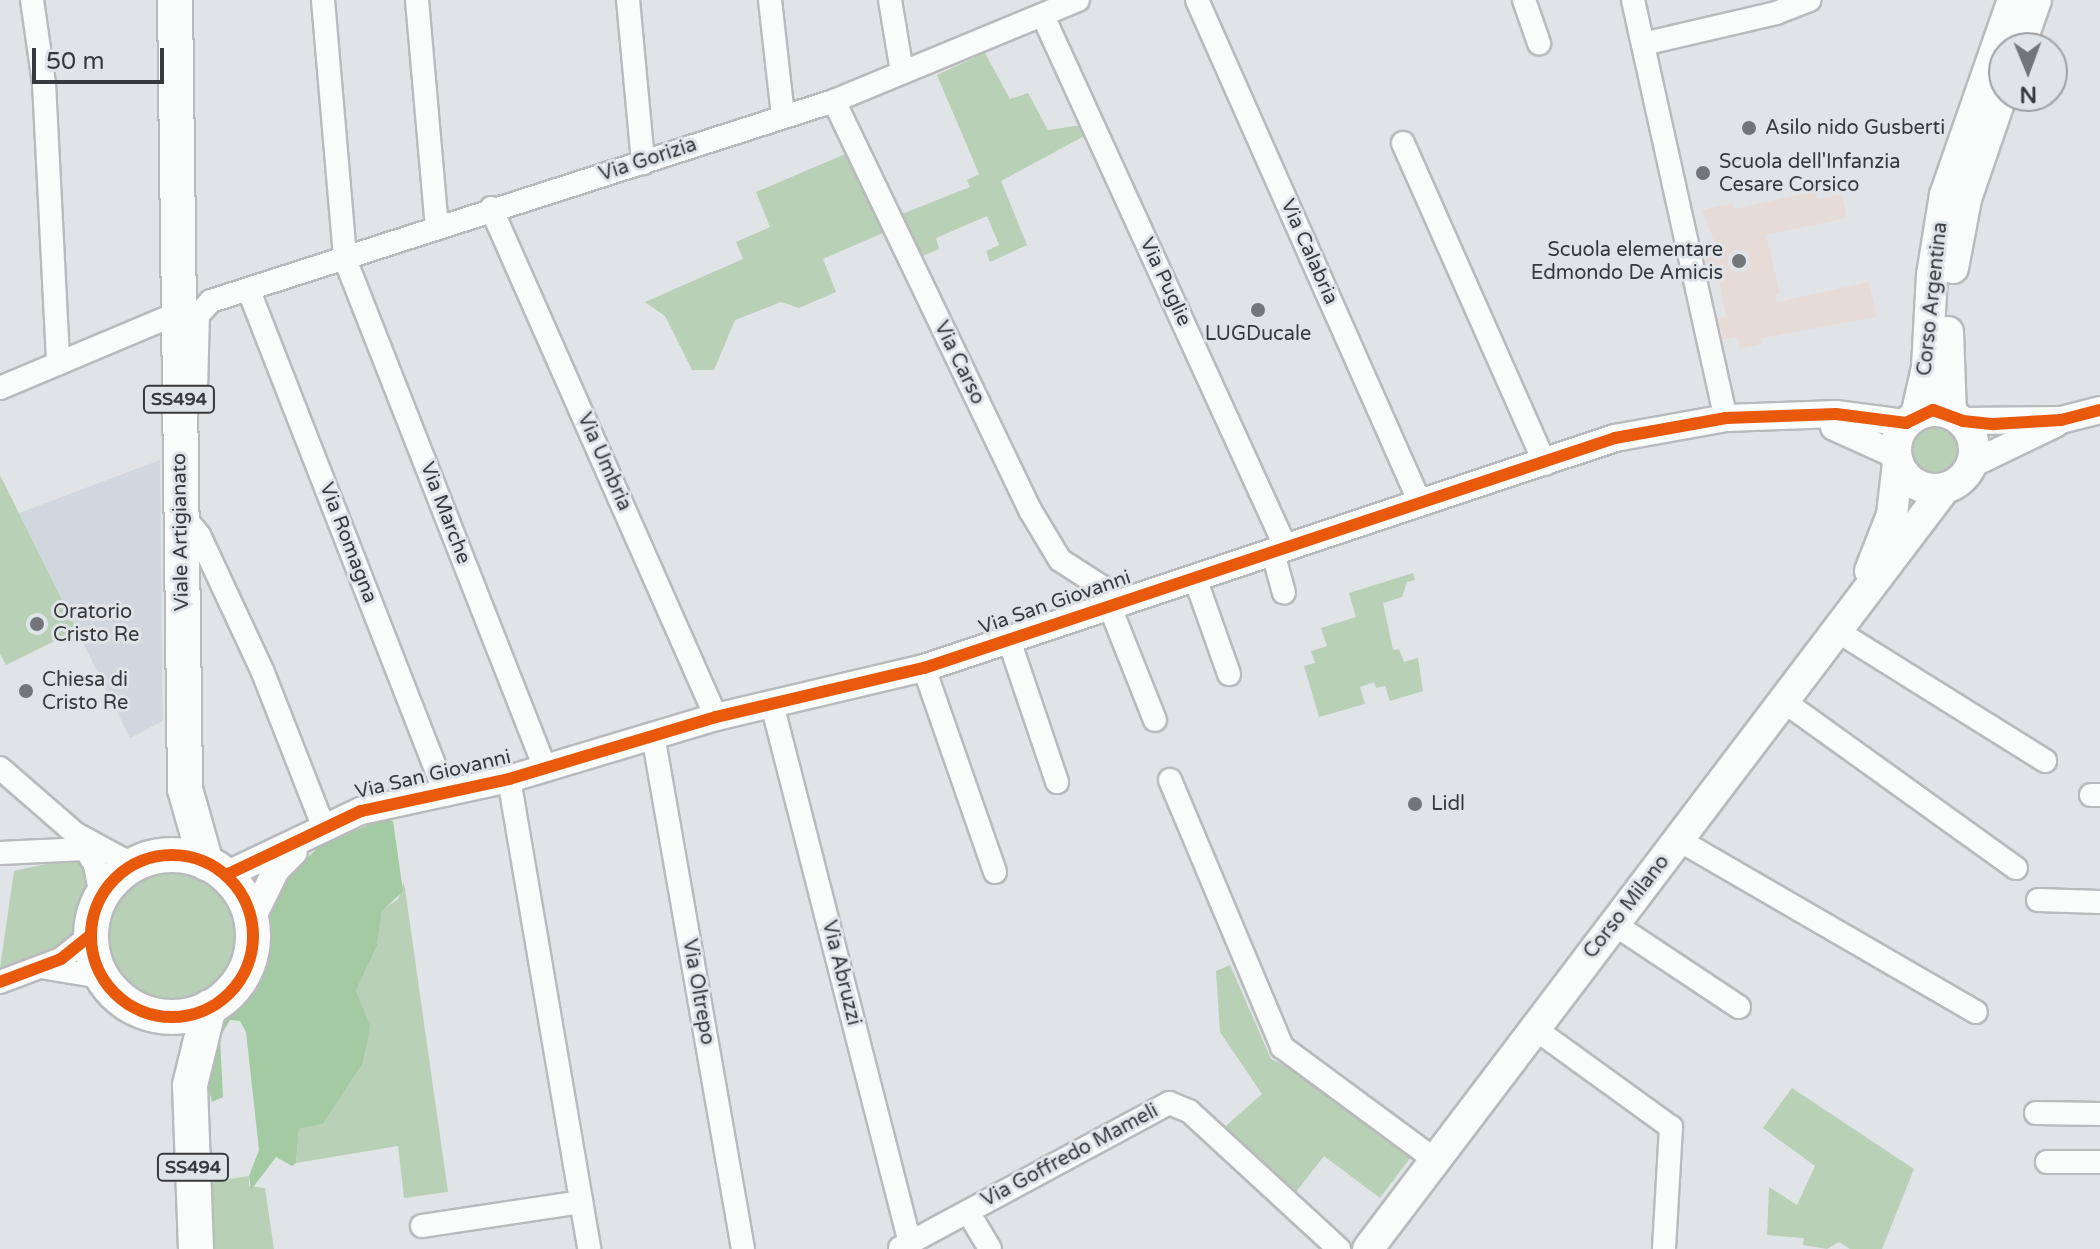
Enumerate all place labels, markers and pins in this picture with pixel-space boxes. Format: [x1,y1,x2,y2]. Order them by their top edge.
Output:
place label: Asilo nido Gusberti [1765,116,1945,140]
marker: Asilo nido Gusberti [1740,119,1758,137]
place label: Scuola dell'Infanzia Cesare Corsico [1719,150,1900,197]
marker: Scuola dell'Infanzia Cesare Corsico [1694,164,1712,182]
place label: Scuola elementare Edmondo De Amicis [1531,238,1723,285]
marker: Scuola elementare Edmondo De Amicis [1730,252,1748,270]
marker: LUGDucale [1249,301,1267,319]
place label: LUGDucale [1205,322,1311,346]
place label: Oratorio Cristo Re [53,600,139,647]
marker: Oratorio Cristo Re [28,615,46,633]
place label: Chiesa di Cristo Re [42,668,128,715]
marker: Chiesa di Cristo Re [17,682,35,700]
place label: Lidl [1431,792,1465,816]
marker: Lidl [1406,795,1424,813]

